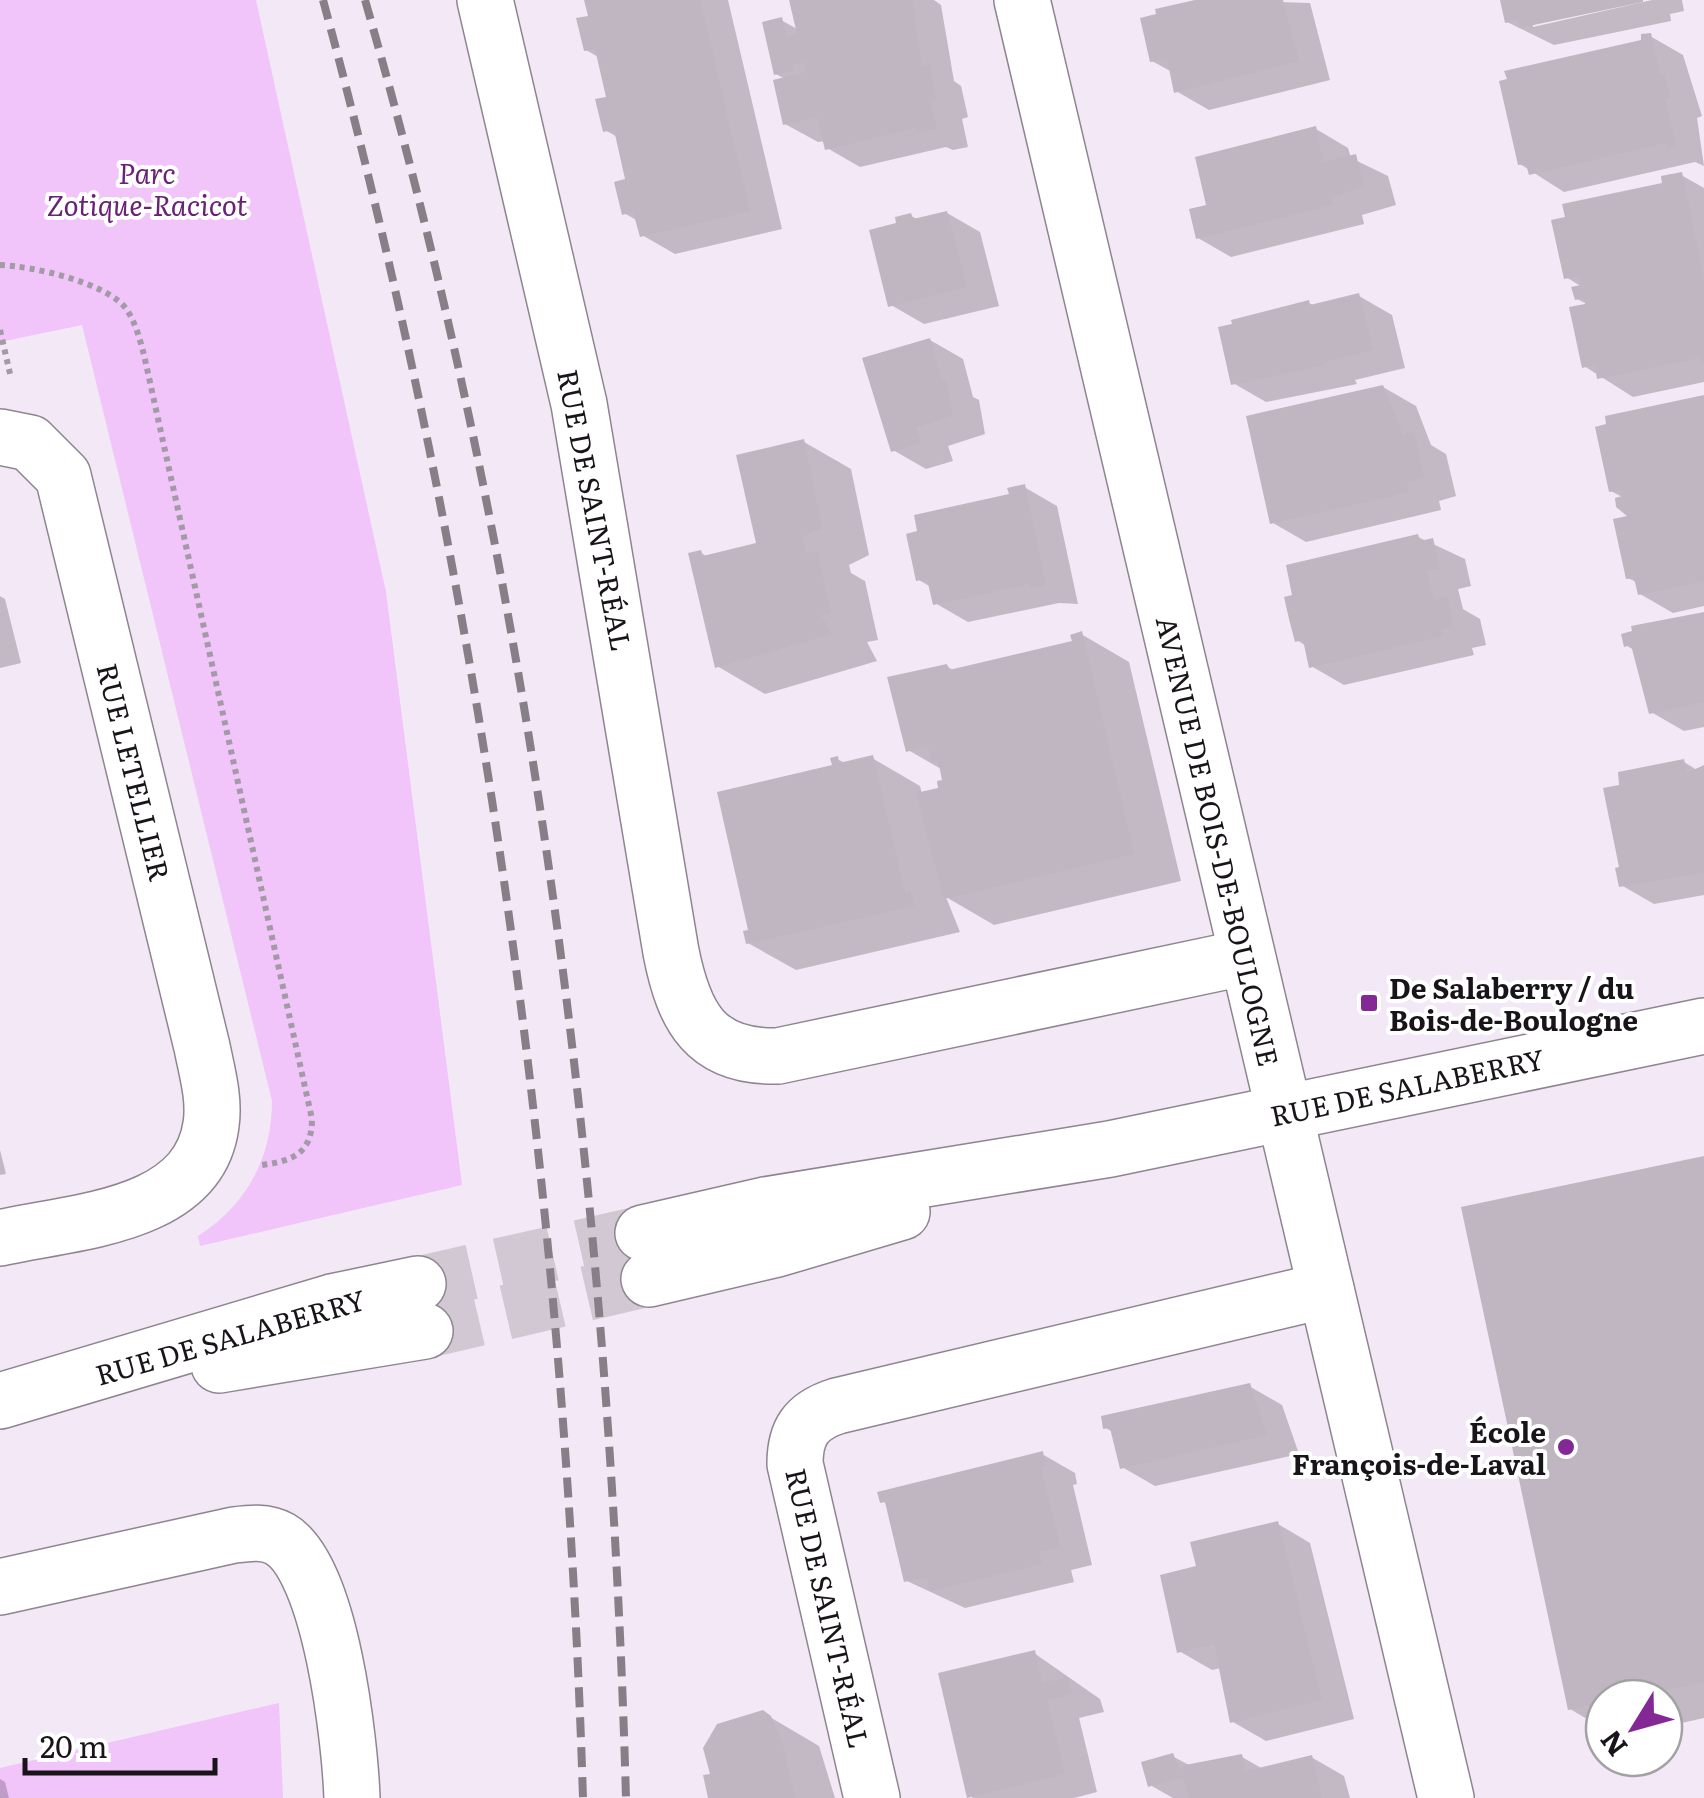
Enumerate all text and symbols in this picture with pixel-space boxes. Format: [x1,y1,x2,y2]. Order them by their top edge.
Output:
park label: Parc Zotique-Racicot [46,151,248,225]
street label: RUE DE SAINT-RÉAL [548,365,644,655]
street label: AVENUE DE BOIS-DE-BOULOGNE [1147,612,1291,1070]
street label: RUE LETELLIER [88,659,182,885]
place label: De Salaberry / du Bois-de-Boulogne [1389,966,1638,1040]
marker: De Salaberry / du Bois-de-Boulogne [1358,992,1380,1014]
street label: RUE DE SALABERRY [1266,1036,1548,1136]
street label: RUE DE SALABERRY [90,1277,370,1395]
place label: École François-de-Laval [1292,1410,1546,1484]
marker: École François-de-Laval [1555,1436,1577,1458]
street label: RUE DE SAINT-RÉAL [776,1464,882,1752]
north arrow [1584,1678,1684,1778]
scale bar [25,1713,215,1775]
text: N [1589,1722,1636,1766]
text: 20 m [40,1723,108,1767]

